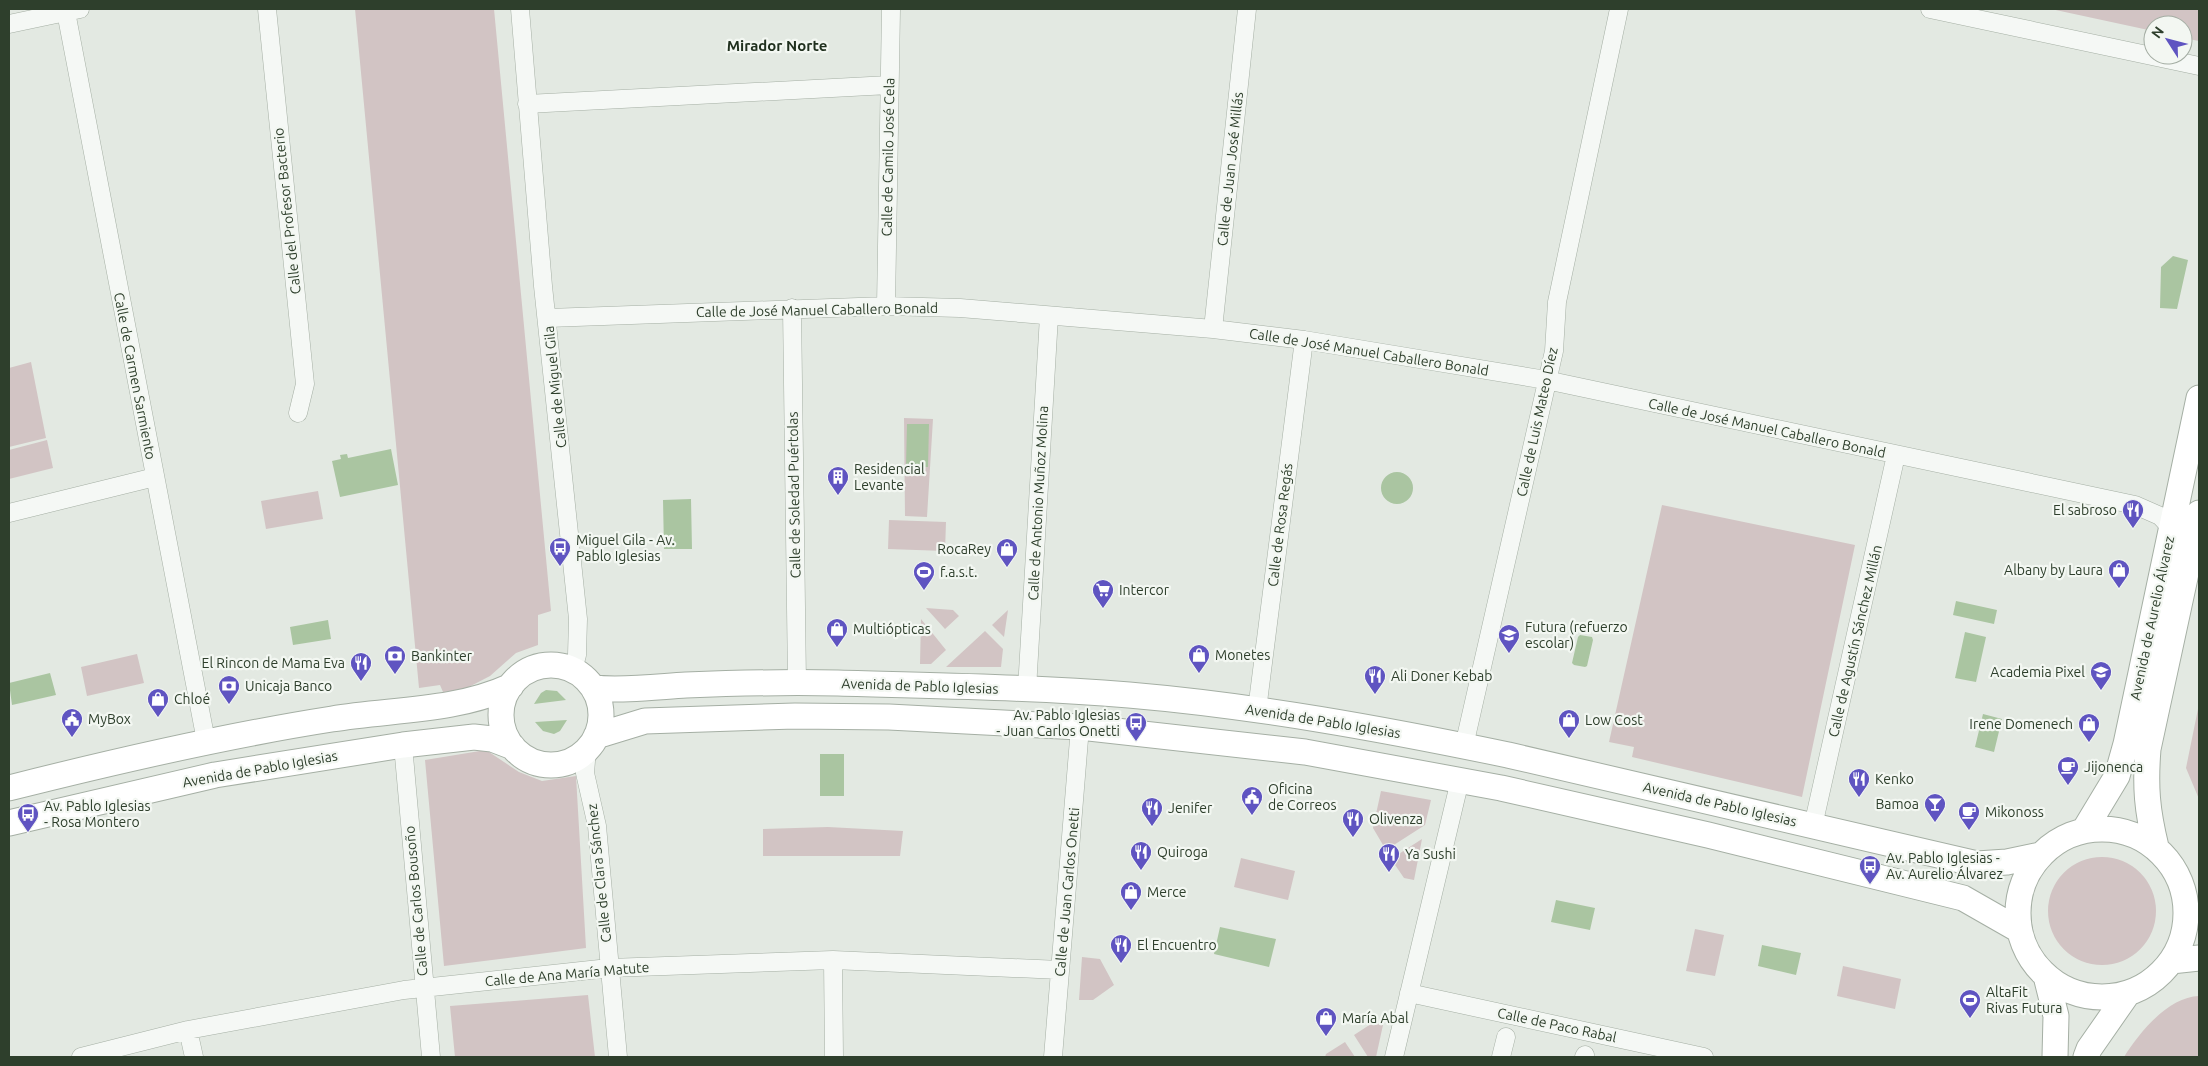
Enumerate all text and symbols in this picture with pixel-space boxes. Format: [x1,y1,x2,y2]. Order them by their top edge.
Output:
north arrow [2143,15,2193,65]
text: N [2148,23,2167,41]
district label: Mirador Norte [727,37,827,54]
street label: Calle de Camilo José Cela [879,77,897,237]
street label: Calle de Juan José Millás [1214,91,1246,247]
street label: Calle del Profesor Bacterio [270,127,304,295]
street label: Calle de Carmen Sarmiento [111,291,159,461]
street label: Calle de José Manuel Caballero Bonald [696,300,938,320]
street label: Calle de Miguel Gila [541,325,569,449]
street label: Calle de José Manuel Caballero Bonald [1248,325,1490,379]
street label: Calle de Luis Mateo Díez [1513,346,1561,498]
street label: Calle de José Manuel Caballero Bonald [1647,395,1887,461]
street label: Calle de Antonio Muñoz Molina [1025,405,1051,601]
street label: Calle de Soledad Puértolas [785,411,803,579]
place label: Residencial Levante [854,461,925,493]
street label: Calle de Rosa Regás [1264,462,1296,588]
building icon: Residencial Levante [826,465,850,496]
restaurant icon: El sabroso [2121,498,2145,529]
place label: El sabroso [2053,502,2117,518]
place label: Miguel Gila - Av. Pablo Iglesias [576,532,675,564]
street label: Avenida de Aurelio Álvarez [2126,534,2177,702]
bus stop icon: Miguel Gila - Av. Pablo Iglesias [548,536,572,567]
shop icon: RocaRey [995,537,1019,568]
place label: RocaRey [937,541,991,557]
street label: Calle de Agustín Sánchez Millán [1825,543,1885,739]
shop icon: Albany by Laura [2107,558,2131,589]
sports icon: f.a.s.t. [912,560,936,591]
place label: Albany by Laura [2004,562,2103,578]
place label: f.a.s.t. [940,564,977,580]
supermarket icon: Intercor [1091,578,1115,609]
place label: Intercor [1119,582,1170,598]
shop icon: Multiópticas [825,617,849,648]
place label: Futura (refuerzo escolar) [1525,619,1628,651]
place label: Multiópticas [853,621,931,637]
school or university icon: Futura (refuerzo escolar) [1497,623,1521,654]
shop icon: Monetes [1187,643,1211,674]
bank icon: Bankinter [383,644,407,675]
place label: Monetes [1215,647,1270,663]
place label: Bankinter [411,648,473,664]
restaurant icon: El Rincon de Mama Eva [349,651,373,682]
place label: El Rincon de Mama Eva [202,655,345,671]
school or university icon: Academia Pixel [2089,660,2113,691]
restaurant icon: Ali Doner Kebab [1363,664,1387,695]
place label: Academia Pixel [1990,664,2085,680]
place label: Ali Doner Kebab [1391,668,1492,684]
bank icon: Unicaja Banco [217,674,241,705]
street label: Avenida de Pablo Iglesias [841,675,999,697]
place label: Unicaja Banco [245,678,332,694]
shop icon: Chloé [146,687,170,718]
place label: Chloé [174,691,210,707]
street label: Avenida de Pablo Iglesias [1244,701,1402,741]
public building icon: MyBox [60,707,84,738]
place label: Av. Pablo Iglesias - Juan Carlos Onetti [996,707,1120,739]
shop icon: Low Cost [1557,708,1581,739]
place label: MyBox [88,711,131,727]
bus stop icon: Av. Pablo Iglesias - Juan Carlos Onetti [1124,711,1148,742]
place label: Low Cost [1585,712,1643,728]
shop icon: Irene Domenech [2077,712,2101,743]
place label: Irene Domenech [1969,716,2073,732]
street label: Avenida de Pablo Iglesias [181,747,339,791]
cafe icon: Jijonenca [2056,755,2080,786]
place label: Jijonenca [2084,759,2143,775]
restaurant icon: Kenko [1847,767,1871,798]
place label: Kenko [1875,771,1914,787]
street label: Avenida de Pablo Iglesias [1642,779,1798,829]
place label: Oficina de Correos [1268,781,1336,813]
public building icon: Oficina de Correos [1240,785,1264,816]
bar icon: Bamoa [1923,792,1947,823]
restaurant icon: Jenifer [1140,796,1164,827]
place label: Bamoa [1875,796,1919,812]
place label: Av. Pablo Iglesias - Rosa Montero [44,798,150,830]
place label: Jenifer [1168,800,1213,816]
cafe icon: Mikonoss [1957,800,1981,831]
bus stop icon: Av. Pablo Iglesias - Rosa Montero [16,802,40,833]
street label: Calle de Clara Sánchez [584,803,614,943]
place label: Mikonoss [1985,804,2044,820]
street label: Calle de Juan Carlos Onetti [1052,807,1082,977]
restaurant icon: Olivenza [1341,807,1365,838]
place label: Olivenza [1369,811,1423,827]
street label: Calle de Carlos Bousoño [401,825,431,977]
restaurant icon: Quiroga [1129,840,1153,871]
restaurant icon: Ya Sushi [1377,842,1401,873]
place label: Quiroga [1157,844,1208,860]
place label: Ya Sushi [1405,846,1456,862]
place label: Av. Pablo Iglesias - Av. Aurelio Álvarez [1886,850,2003,882]
bus stop icon: Av. Pablo Iglesias - Av. Aurelio Álvarez [1858,854,1882,885]
shop icon: Merce [1119,880,1143,911]
place label: Merce [1147,884,1186,900]
restaurant icon: El Encuentro [1109,933,1133,964]
place label: El Encuentro [1137,937,1217,953]
street label: Calle de Ana María Matute [484,959,650,989]
place label: AltaFit Rivas Futura [1986,984,2063,1016]
sports icon: AltaFit Rivas Futura [1958,988,1982,1019]
street label: Calle de Paco Rabal [1496,1005,1618,1046]
shop icon: María Abal [1314,1006,1338,1037]
place label: María Abal [1342,1010,1409,1026]

